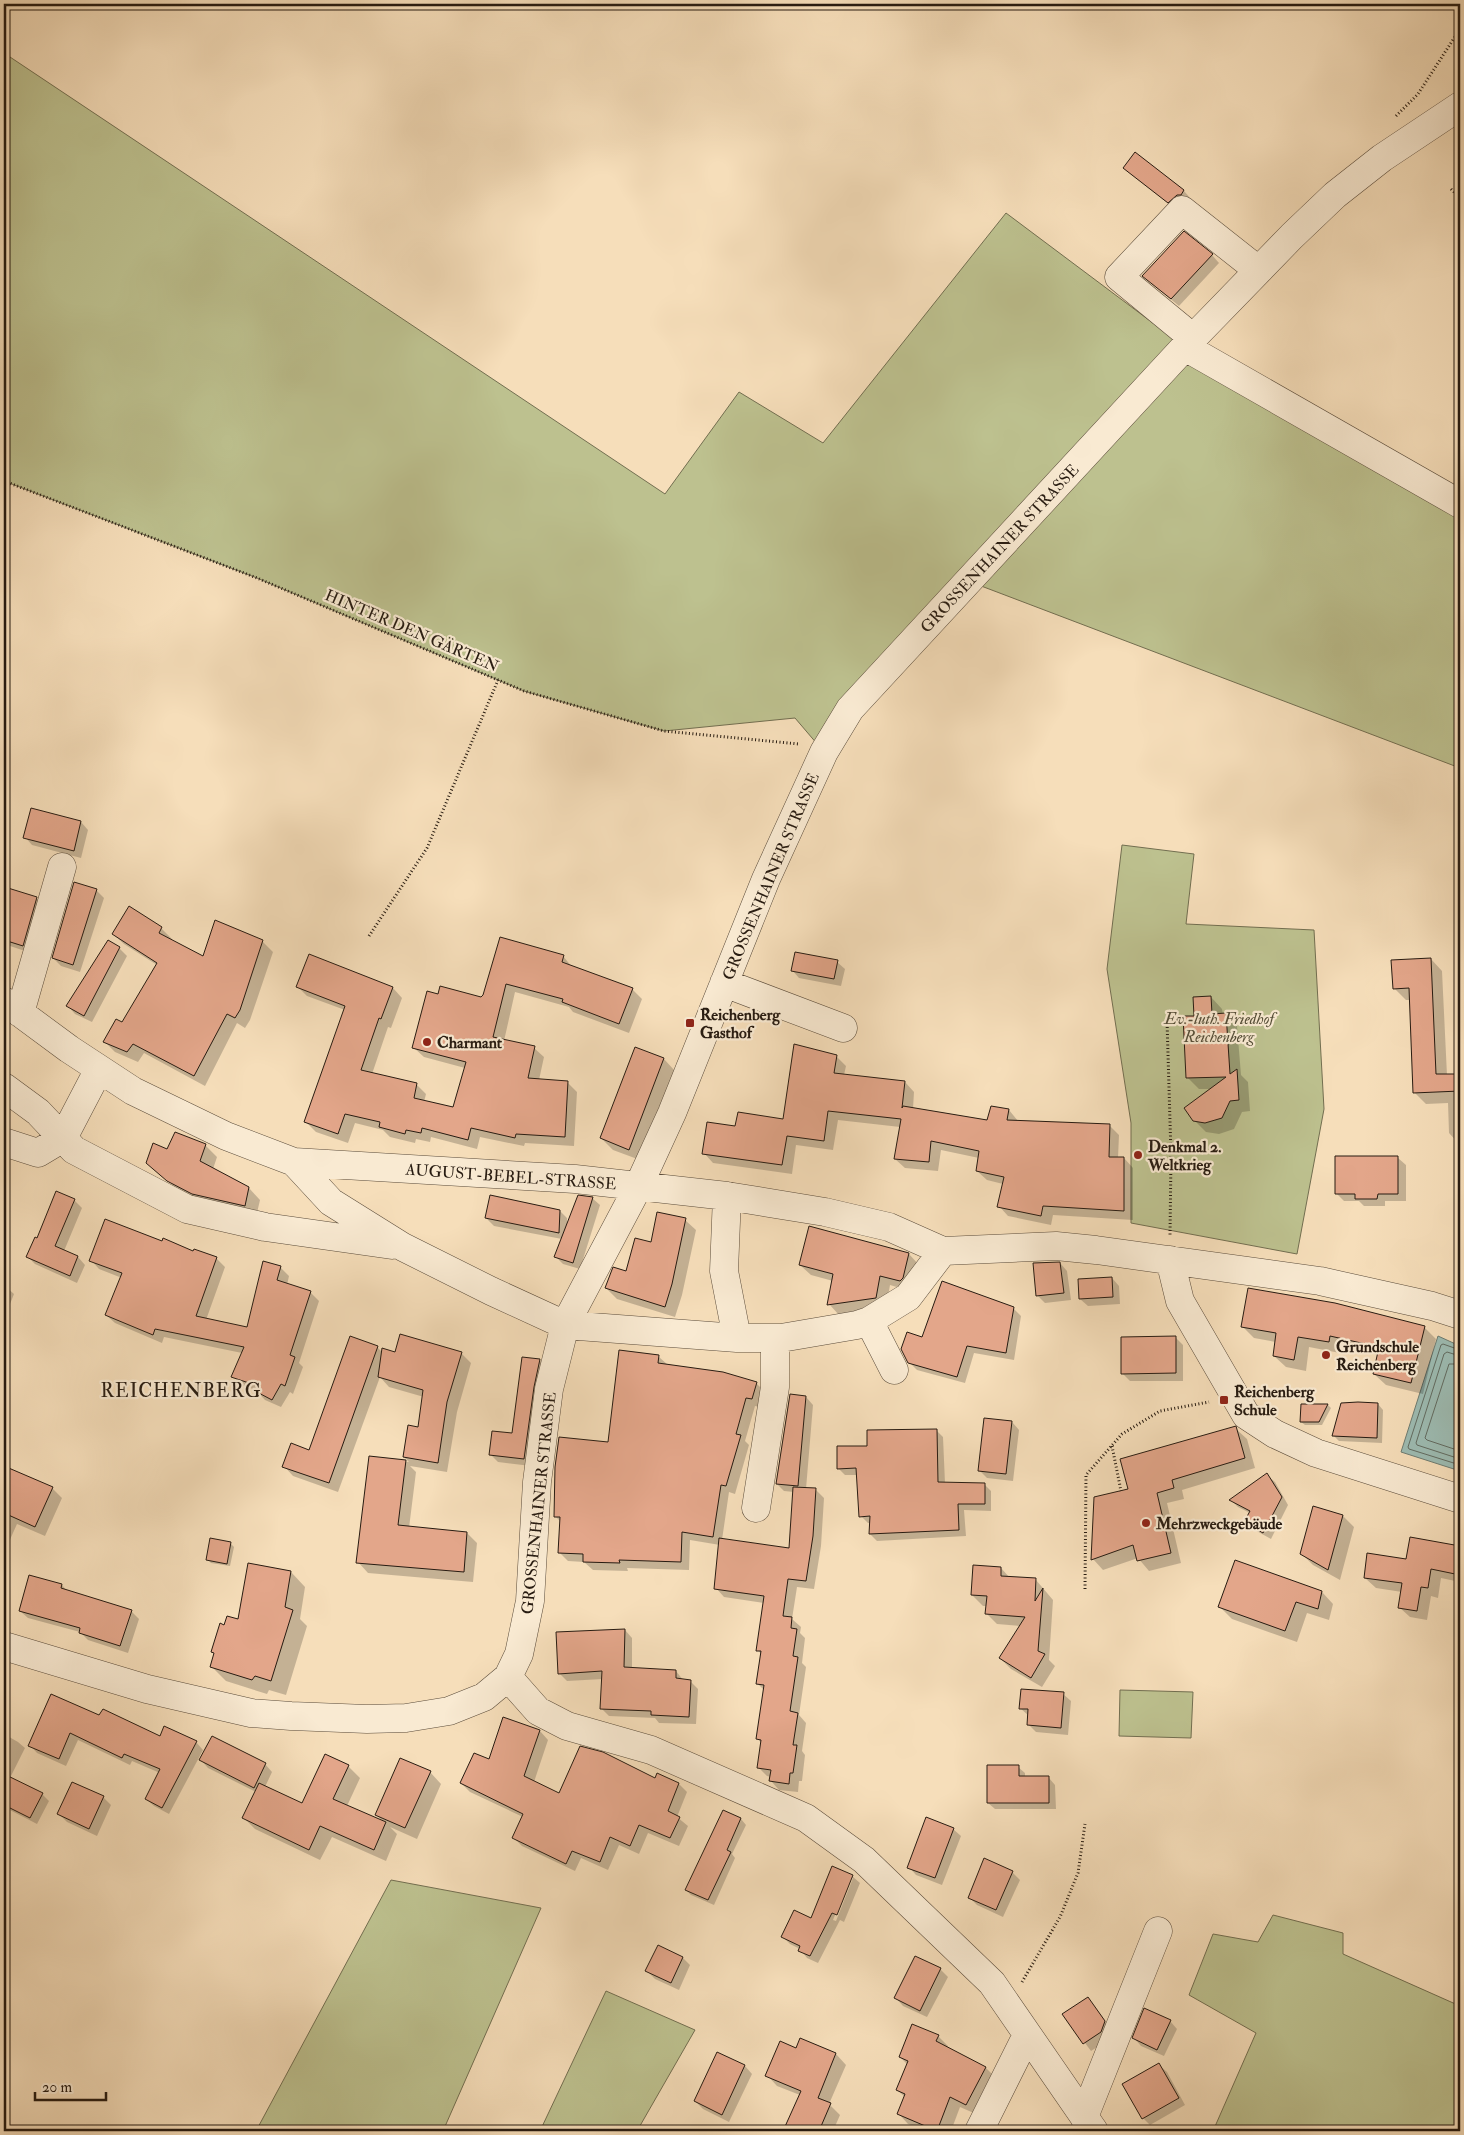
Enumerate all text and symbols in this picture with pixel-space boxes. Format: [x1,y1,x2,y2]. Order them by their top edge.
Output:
street label: GROSSENHAINER STRASSE [916,460,1083,637]
street label: HINTER DEN GÄRTEN [322,585,502,677]
street label: GROSSENHAINER STRASSE [718,770,824,983]
place label: Reichenberg Gasthof [700,1005,781,1043]
park label: Ev.-luth. Friedhof Reichenberg [1163,1009,1278,1047]
marker: Reichenberg Gasthof [684,1017,696,1029]
place label: Charmant [437,1033,503,1053]
marker: Charmant [421,1036,433,1048]
place label: Denkmal 2. Weltkrieg [1147,1137,1221,1176]
marker: Denkmal 2. Weltkrieg [1132,1149,1144,1161]
street label: AUGUST-BEBEL-STRASSE [404,1160,617,1194]
place label: Grundschule Reichenberg [1336,1337,1419,1376]
marker: Grundschule Reichenberg [1320,1349,1332,1361]
district label: REICHENBERG [100,1379,262,1403]
place label: Reichenberg Schule [1234,1382,1315,1420]
street label: GROSSENHAINER STRASSE [517,1391,561,1615]
marker: Reichenberg Schule [1218,1394,1230,1406]
place label: Mehrzweckgebäude [1155,1514,1283,1535]
marker: Mehrzweckgebäude [1140,1517,1152,1529]
scale bar [35,2070,106,2102]
text: 20 m [42,2078,72,2097]

